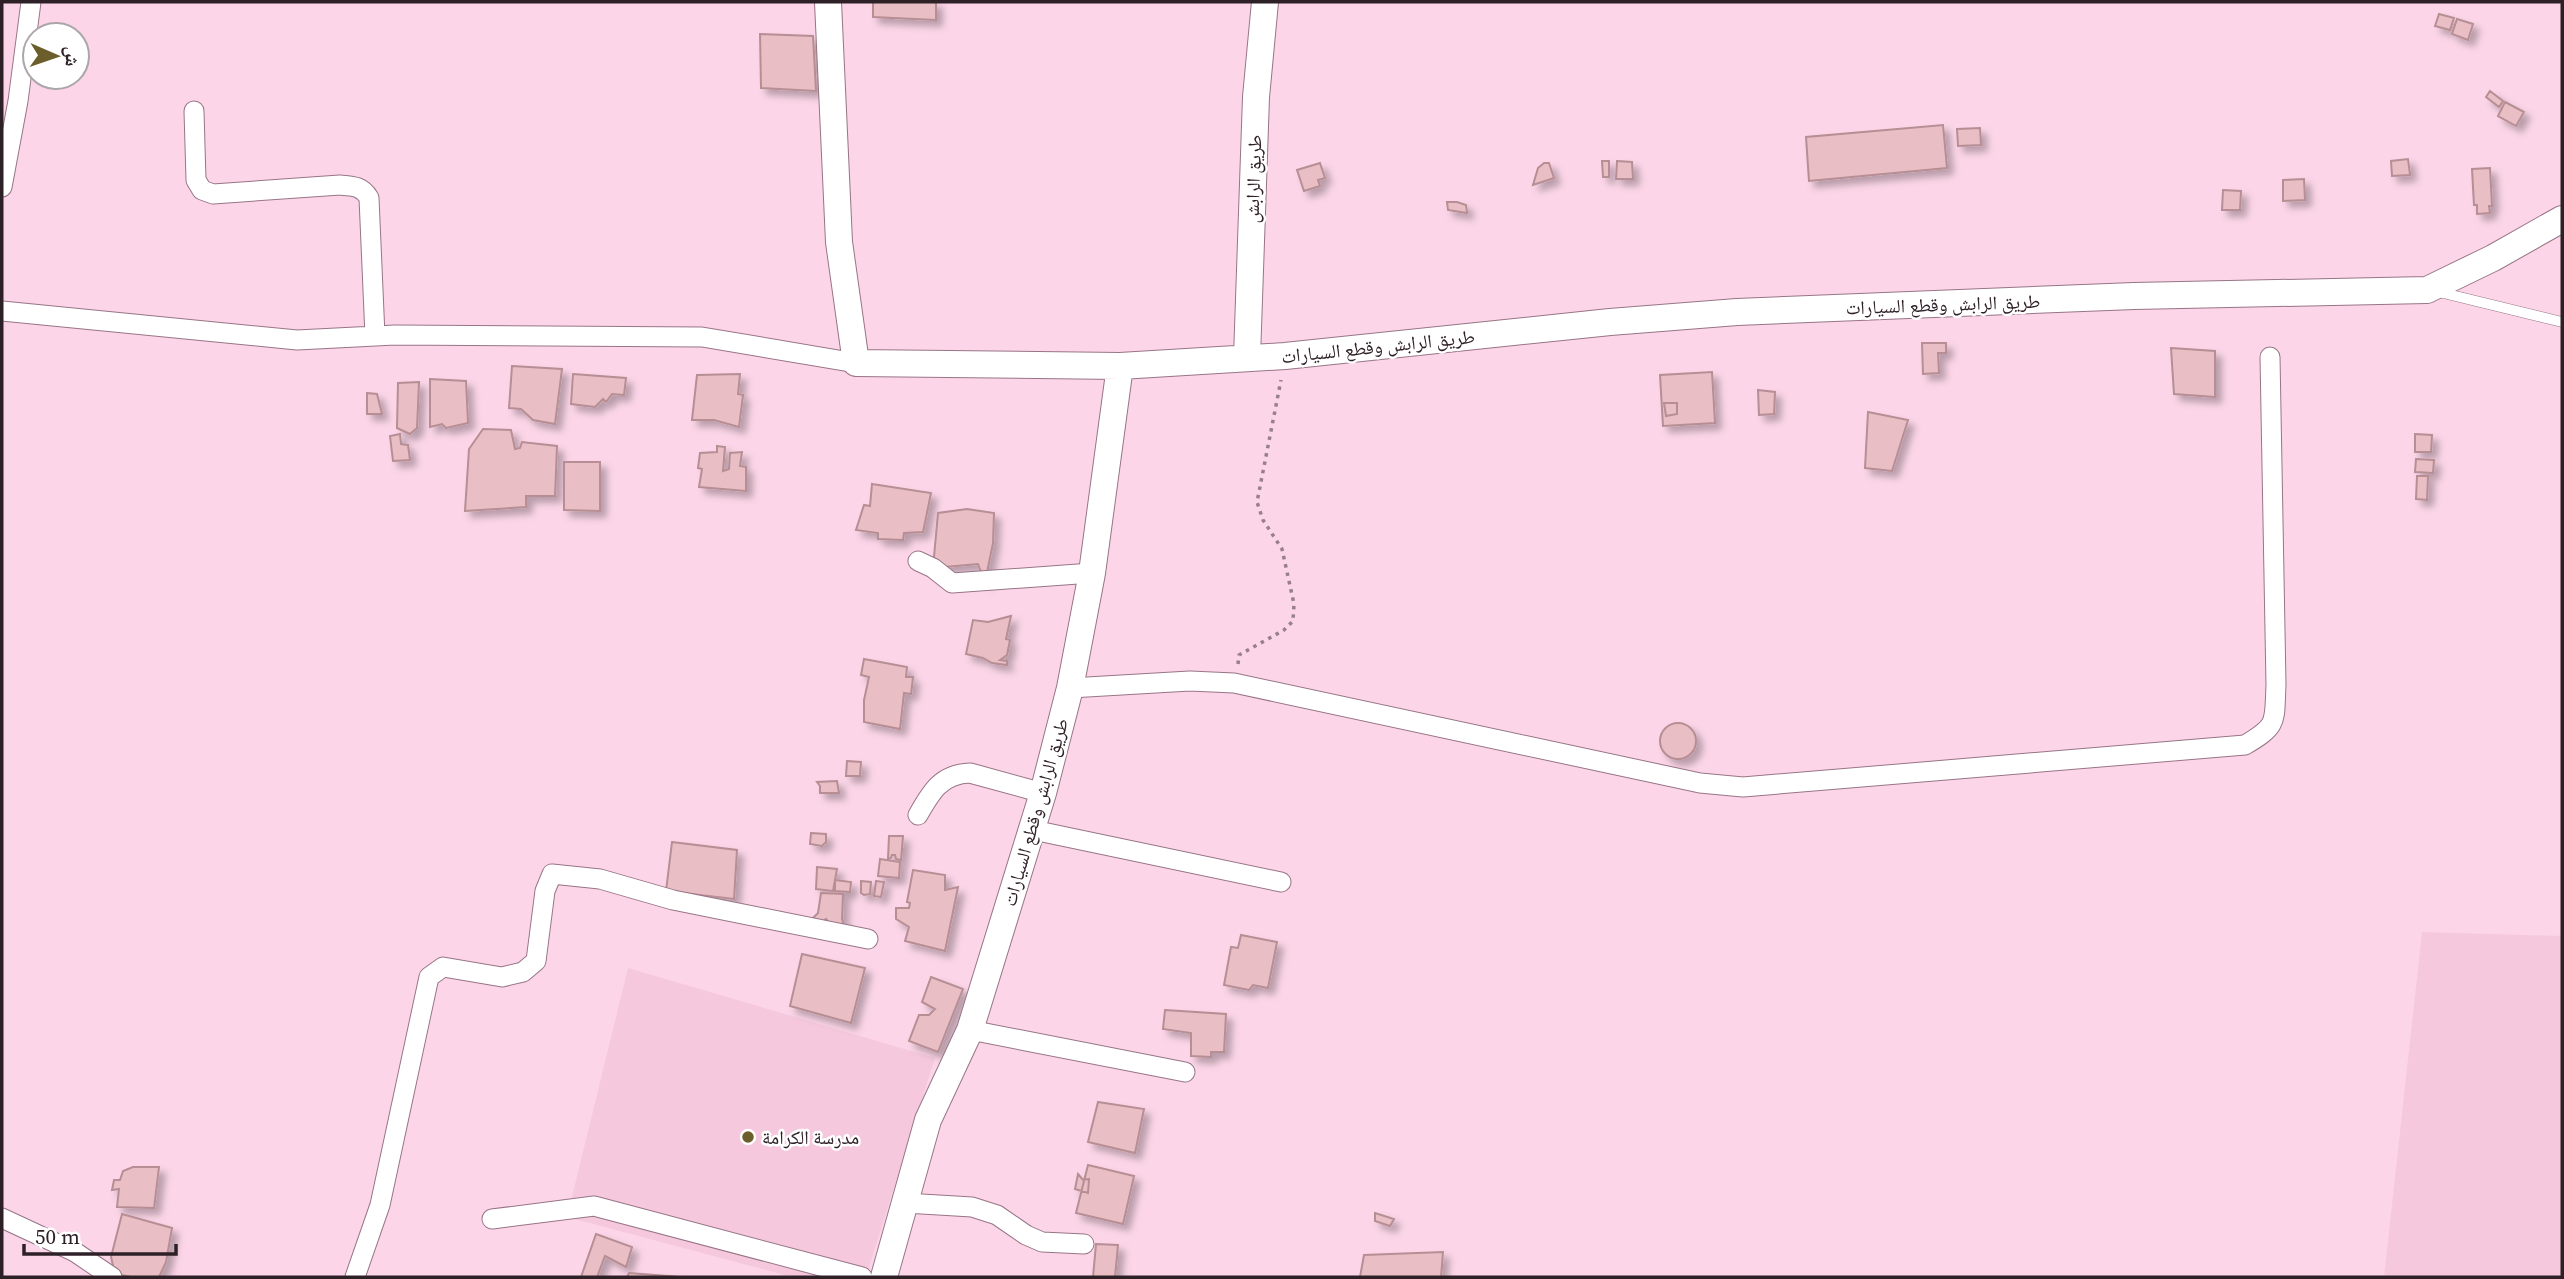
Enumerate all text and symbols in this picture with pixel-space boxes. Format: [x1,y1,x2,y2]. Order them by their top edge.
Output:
north arrow [21,21,91,91]
text: ش [60,46,86,67]
street label: طريق الرابش [1238,134,1268,224]
street label: طريق الرابش وقطع السيارات [1845,288,2041,320]
street label: طريق الرابش وقطع السيارات [1280,323,1476,369]
street label: طريق الرابش وقطع السيارات [996,715,1074,909]
place label: مدرسة الكرامة [762,1124,859,1150]
marker: مدرسة الكرامة [740,1129,756,1145]
scale bar [24,1212,177,1256]
text: 50 m [35,1222,80,1251]

